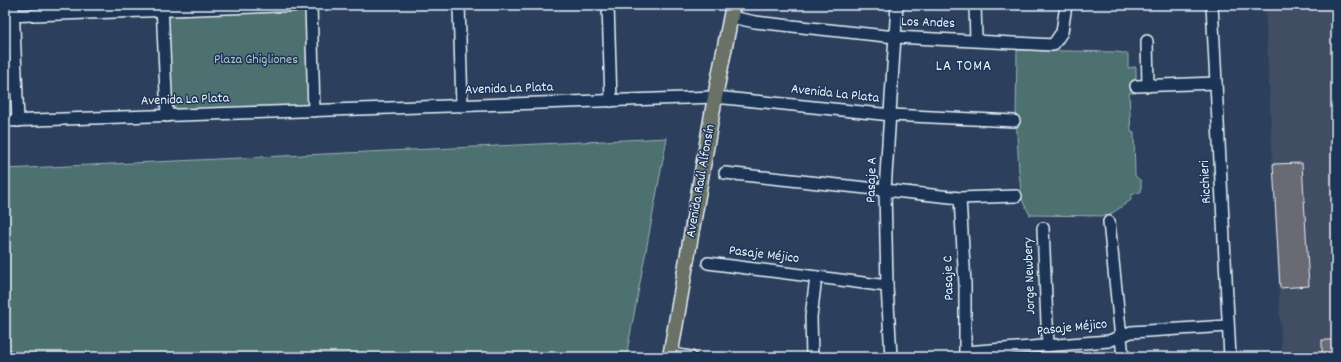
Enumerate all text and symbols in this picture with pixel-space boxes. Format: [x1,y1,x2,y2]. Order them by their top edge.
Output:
street label: Los Andes [901,12,955,34]
park label: Plaza Ghigliones [214,50,298,70]
district label: LA TOMA [936,56,992,78]
street label: Avenida La Plata [464,77,554,101]
street label: Avenida La Plata [790,79,880,109]
street label: Avenida La Plata [140,88,230,112]
street label: Avenida Raúl Alfonsín [681,123,721,239]
street label: Pasaje A [861,156,883,203]
street label: Ricchieri [1195,159,1217,204]
street label: Jorge Newbery [1019,237,1041,315]
street label: Pasaje Méjico [728,241,800,269]
street label: Pasaje C [938,255,960,301]
street label: Pasaje Méjico [1036,314,1108,342]

